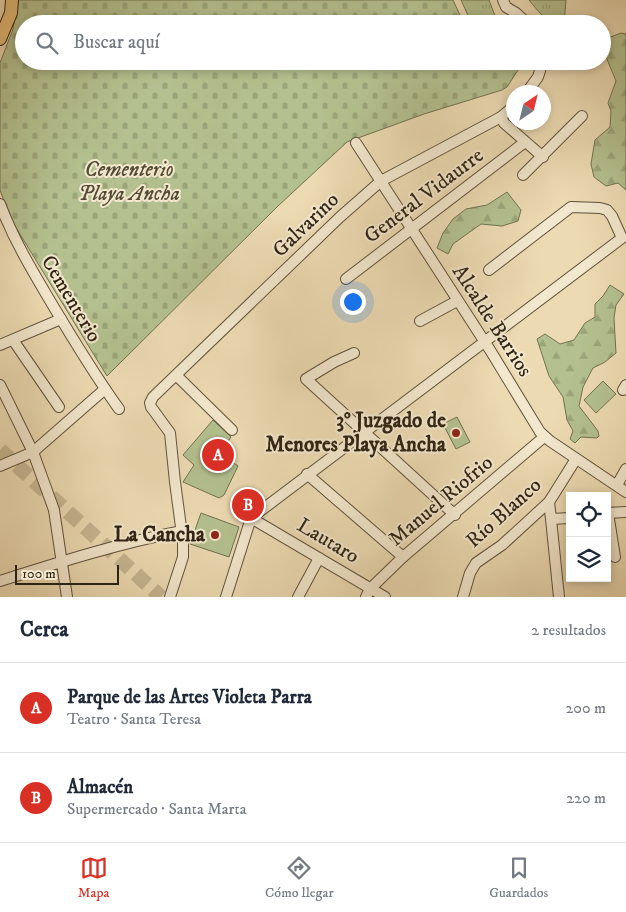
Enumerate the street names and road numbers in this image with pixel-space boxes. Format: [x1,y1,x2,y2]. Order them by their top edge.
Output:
street label: General Vidaurre [359,142,489,249]
street label: Galvarino [267,187,345,263]
street label: Cementerio [35,251,107,347]
street label: Alcalde Barrios [446,260,538,382]
street label: Manuel Riofrio [384,450,498,552]
street label: Río Blanco [461,472,547,554]
street label: Lautaro [292,512,364,570]

